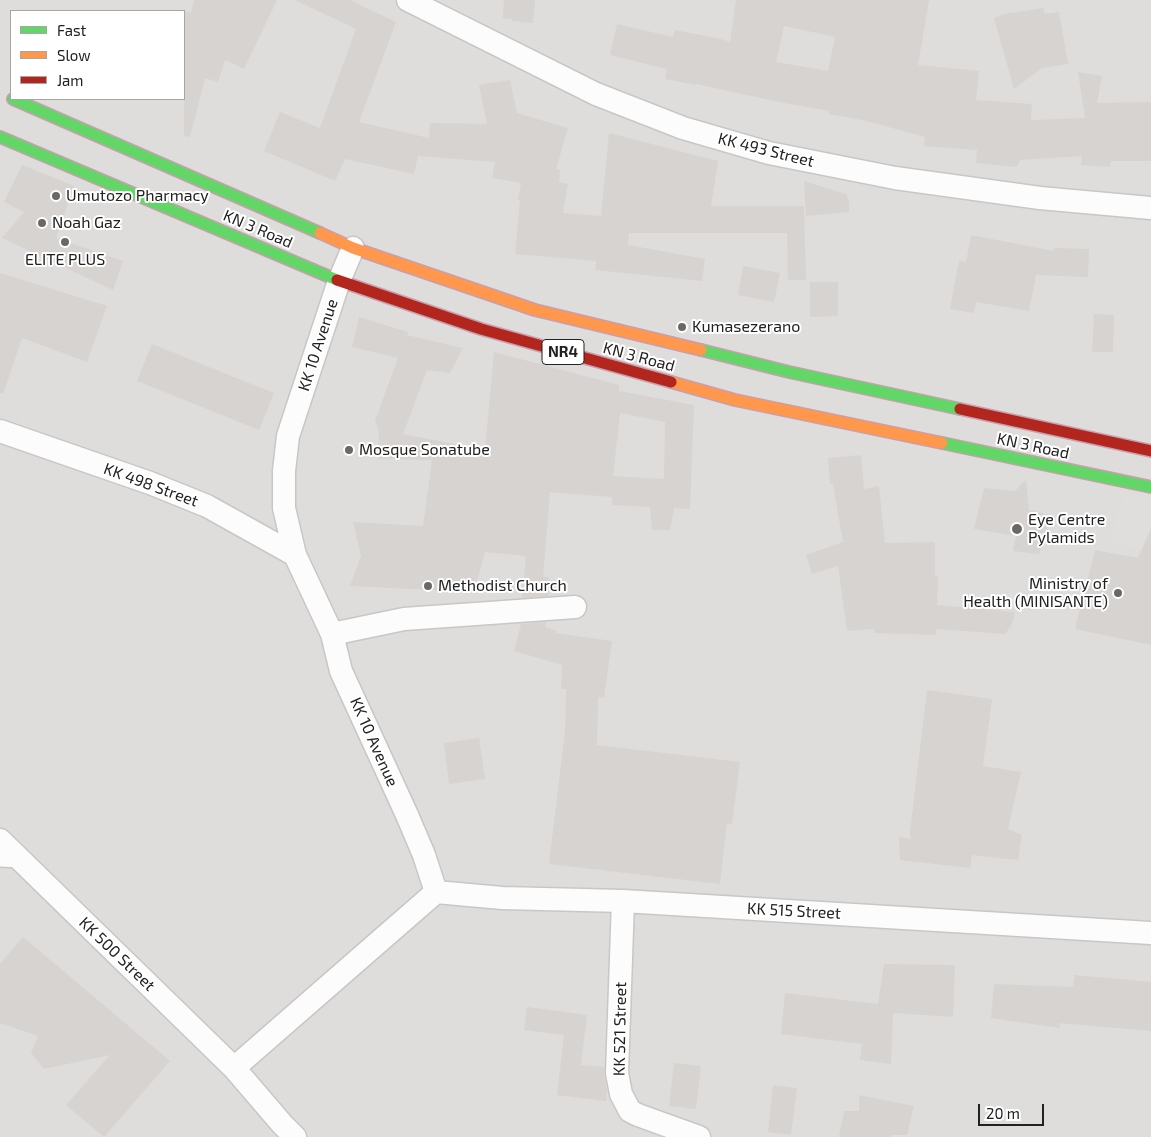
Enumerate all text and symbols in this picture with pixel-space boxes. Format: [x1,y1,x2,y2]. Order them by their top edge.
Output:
legend [10,10,185,100]
text: Fast [57,21,86,39]
text: Slow [57,46,91,64]
text: Jam [57,71,83,89]
street label: KK 493 Street [716,129,816,171]
place label: Umutozo Pharmacy [66,186,209,206]
marker: Umutozo Pharmacy [50,190,62,202]
street label: KN 3 Road [220,206,296,252]
place label: Noah Gaz [52,213,121,233]
marker: Noah Gaz [36,217,48,229]
marker: ELITE PLUS [59,236,71,248]
place label: ELITE PLUS [25,250,105,270]
street label: KK 10 Avenue [294,297,342,393]
place label: Kumasezerano [692,317,800,337]
marker: Kumasezerano [676,321,688,333]
street label: KN 3 Road [601,338,677,376]
road number: NR4 [542,340,584,364]
street label: KN 3 Road [995,429,1071,463]
place label: Mosque Sonatube [359,440,490,460]
marker: Mosque Sonatube [343,444,355,456]
street label: KK 498 Street [101,459,201,511]
place label: Eye Centre Pylamids [1028,510,1105,548]
marker: Eye Centre Pylamids [1010,522,1024,536]
place label: Ministry of Health (MINISANTE) [963,574,1108,612]
place label: Methodist Church [438,576,567,596]
marker: Methodist Church [422,580,434,592]
marker: Ministry of Health (MINISANTE) [1112,587,1124,599]
street label: KK 10 Avenue [346,694,402,790]
street label: KK 515 Street [747,899,841,923]
street label: KK 500 Street [75,913,159,995]
street label: KK 521 Street [610,982,630,1076]
scale bar [981,1094,1047,1126]
text: 20 m [986,1104,1020,1122]

